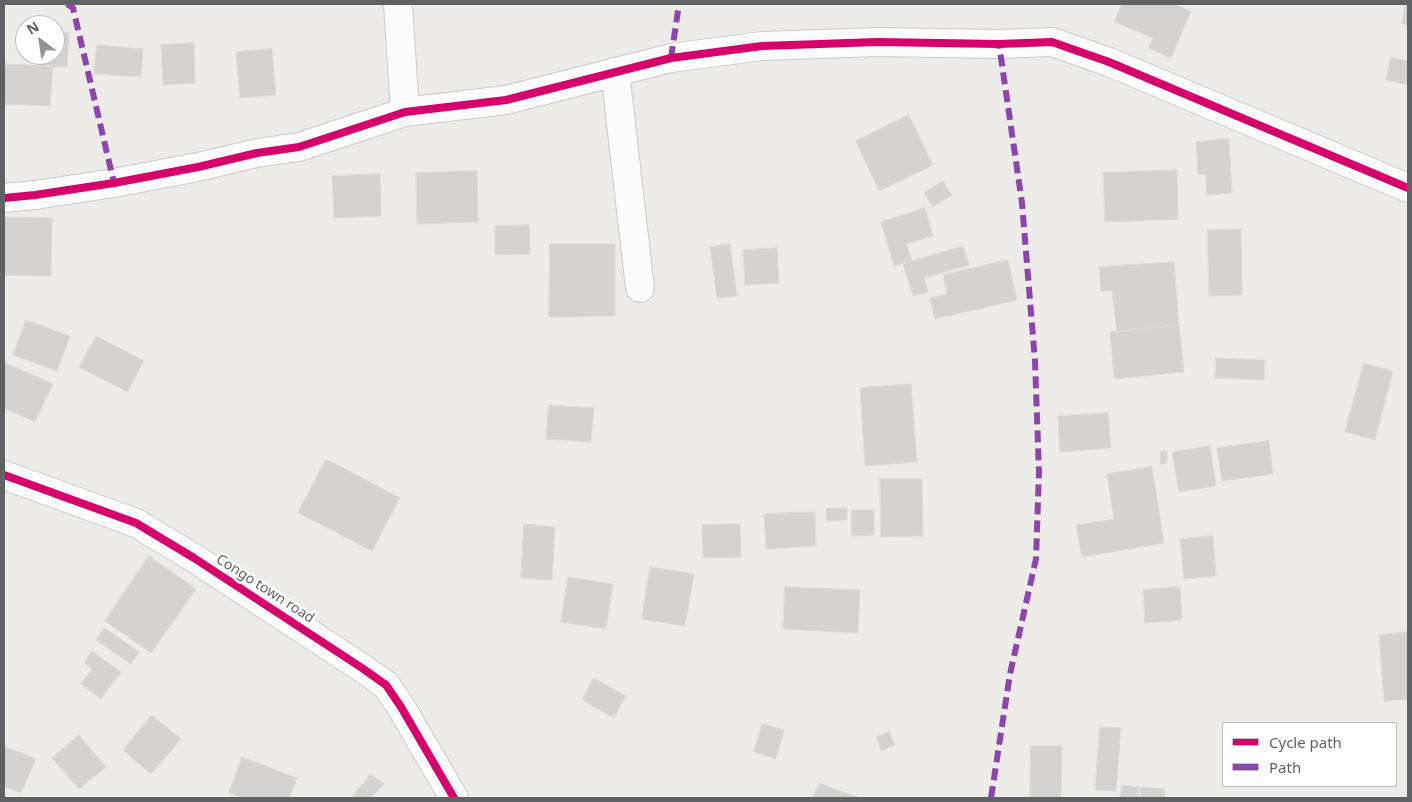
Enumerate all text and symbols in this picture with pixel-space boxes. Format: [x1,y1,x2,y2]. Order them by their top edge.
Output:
north arrow [15,15,65,65]
text: N [23,16,42,39]
street label: Congo town road [213,551,317,627]
legend [1222,722,1397,787]
text: Cycle path [1269,732,1342,752]
text: Path [1269,757,1301,777]

